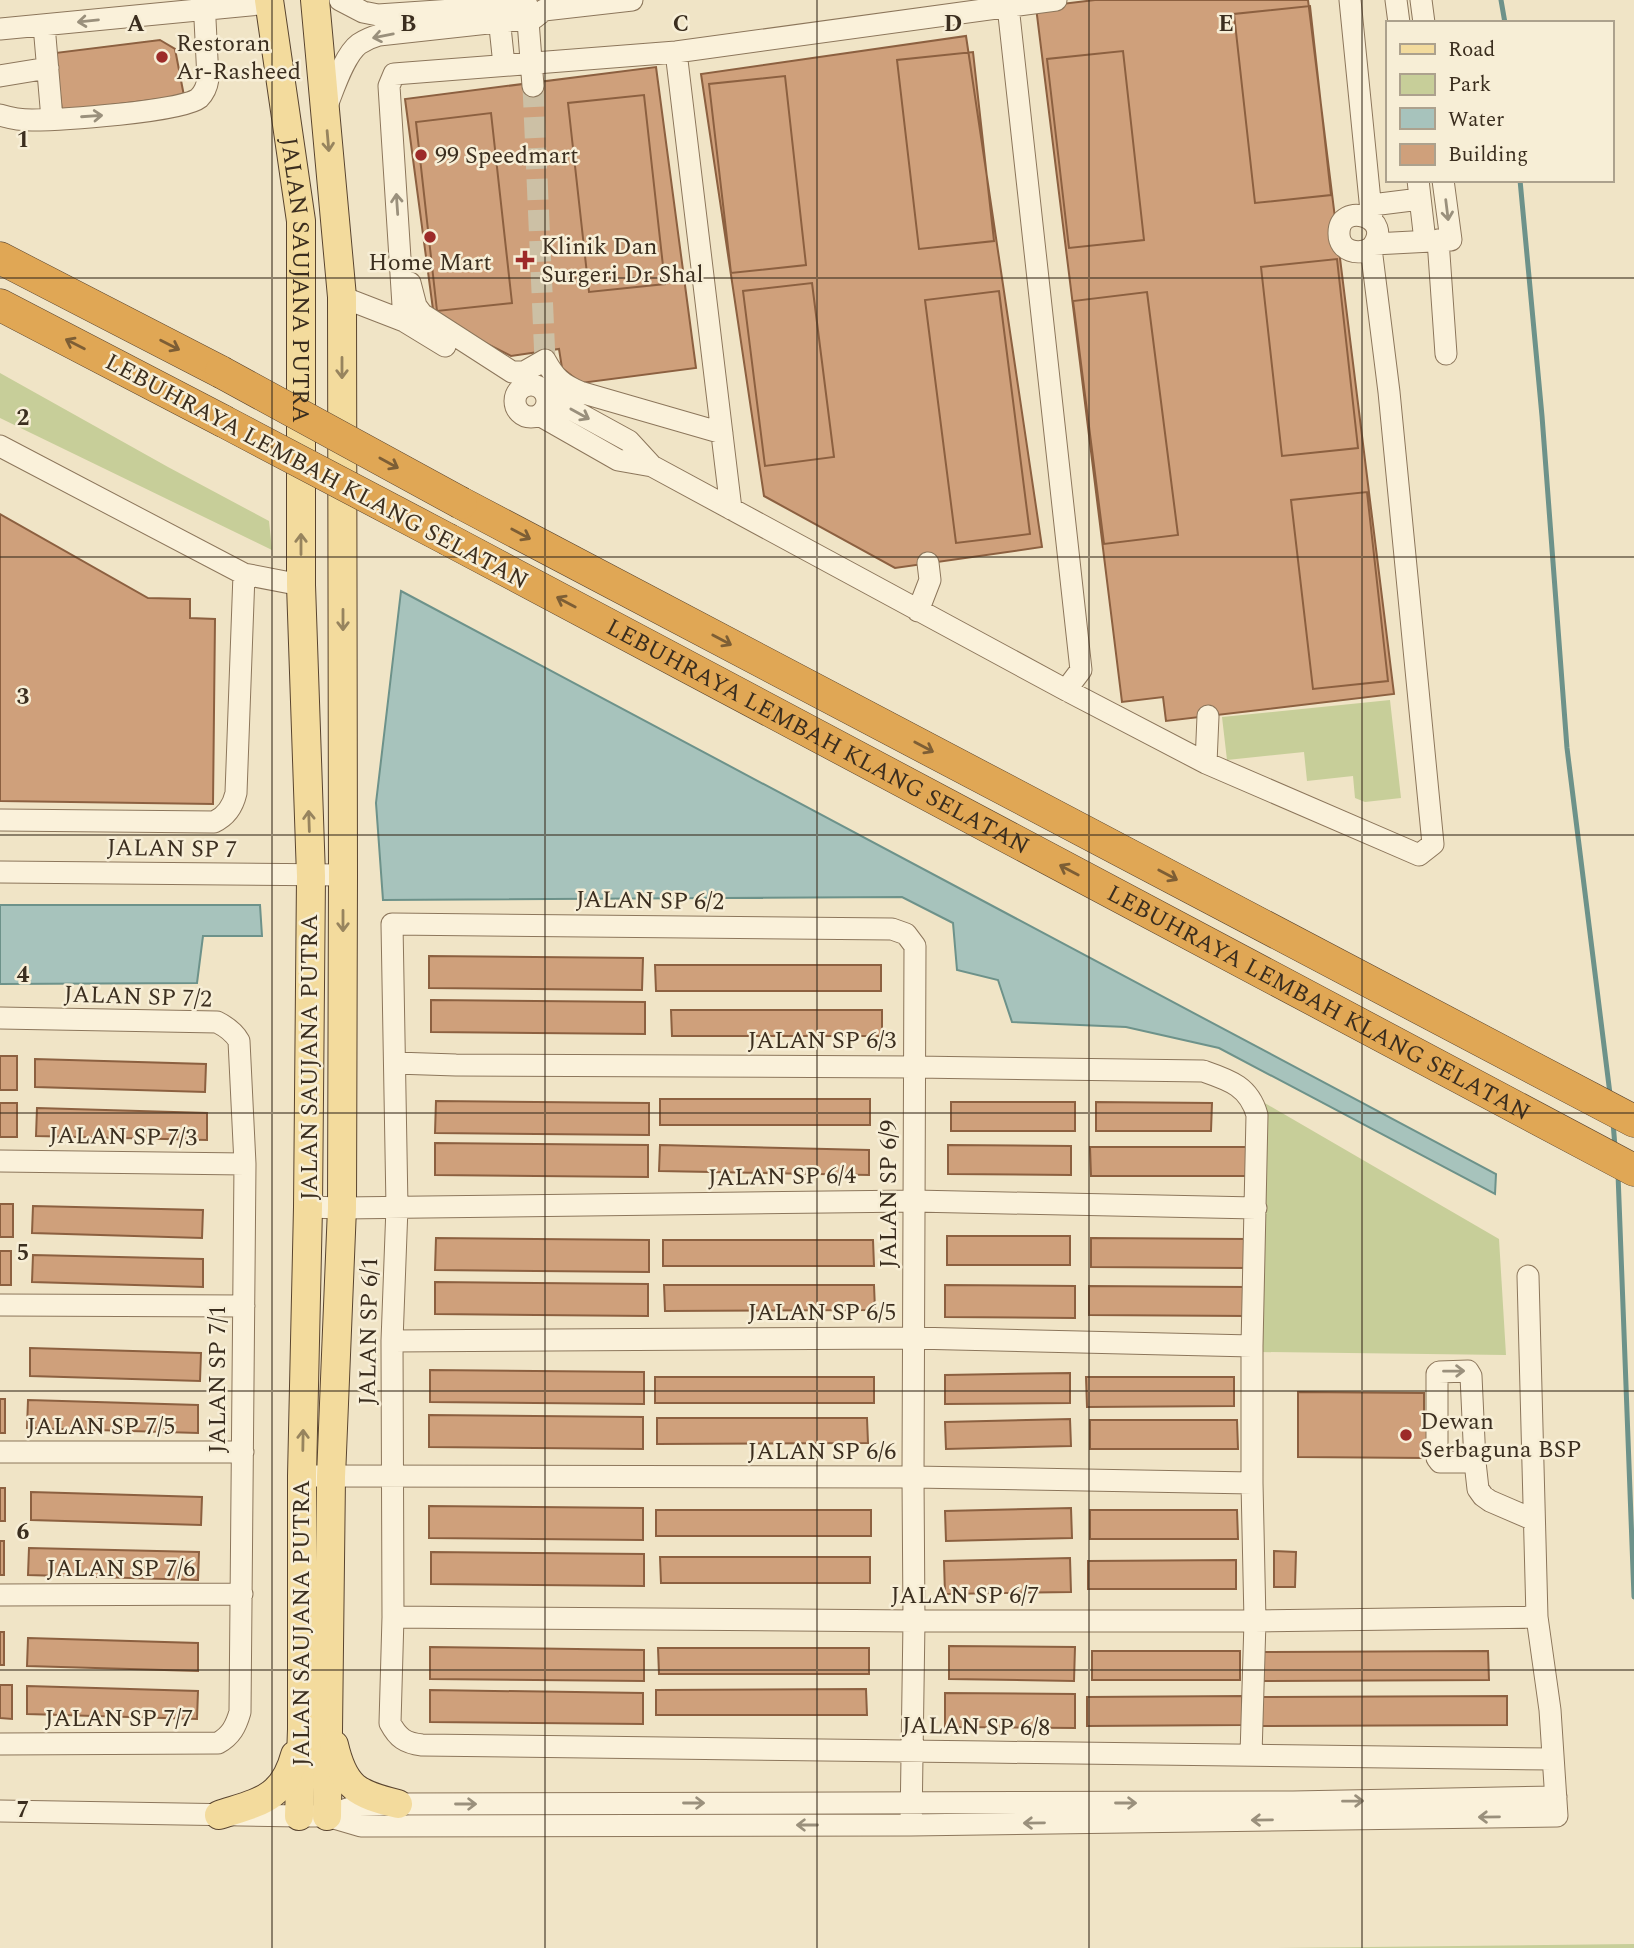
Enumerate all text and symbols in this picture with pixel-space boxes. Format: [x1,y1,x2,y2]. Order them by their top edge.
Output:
text: A [127,7,145,42]
text: B [400,7,416,42]
text: C [673,7,689,42]
text: D [944,7,962,42]
text: E [1218,7,1234,42]
one-way arrow [77,14,100,27]
legend [1386,21,1613,182]
place label: Restoran Ar-Rasheed [176,26,301,90]
one-way arrow [372,29,395,43]
text: Road [1448,34,1495,66]
marker: Restoran Ar-Rasheed [154,49,170,65]
text: Park [1448,69,1492,101]
text: Water [1448,104,1504,136]
one-way arrow [80,109,103,122]
text: 1 [17,123,29,158]
one-way arrow [322,129,335,152]
street label: JALAN SAUJANA PUTRA [270,135,318,423]
place label: 99 Speedmart [435,138,578,174]
text: Building [1448,139,1528,171]
marker: 99 Speedmart [413,147,429,163]
one-way arrow [390,192,403,215]
one-way arrow [1441,198,1454,221]
marker: Home Mart [422,229,438,245]
place label: Klinik Dan Surgeri Dr Shal [541,229,704,293]
place label: Home Mart [368,245,492,281]
marker: Klinik Dan Surgeri Dr Shal [515,250,535,270]
one-way arrow [65,337,86,351]
one-way arrow [159,339,179,353]
street label: LEBUHRAYA LEMBAH KLANG SELATAN [98,345,535,599]
one-way arrow [335,356,349,379]
text: 2 [17,401,30,436]
one-way arrow [569,408,590,421]
one-way arrow [378,456,398,470]
one-way arrow [510,528,531,542]
one-way arrow [294,533,308,556]
one-way arrow [556,594,576,608]
one-way arrow [336,608,350,631]
street label: LEBUHRAYA LEMBAH KLANG SELATAN [599,610,1036,865]
one-way arrow [711,634,732,648]
text: 3 [17,680,30,715]
one-way arrow [913,740,933,754]
one-way arrow [303,809,316,832]
street label: JALAN SP 7 [107,830,237,868]
one-way arrow [1059,863,1080,876]
one-way arrow [1157,869,1178,883]
street label: LEBUHRAYA LEMBAH KLANG SELATAN [1100,876,1536,1131]
street label: JALAN SP 6/2 [576,882,724,920]
one-way arrow [336,909,350,932]
street label: JALAN SAUJANA PUTRA [292,914,328,1200]
text: 4 [17,958,30,993]
street label: JALAN SP 7/2 [63,976,213,1018]
street label: JALAN SP 6/3 [748,1023,896,1059]
street label: JALAN SP 7/3 [49,1118,197,1156]
street label: JALAN SP 6/9 [871,1120,907,1268]
street label: JALAN SP 6/4 [708,1158,856,1196]
text: 5 [17,1236,29,1271]
street label: JALAN SP 6/1 [350,1257,388,1405]
street label: JALAN SP 6/5 [748,1295,896,1331]
street label: JALAN SP 7/1 [200,1305,236,1453]
one-way arrow [1442,1365,1465,1378]
place label: Dewan Serbaguna BSP [1420,1404,1582,1468]
street label: JALAN SP 7/5 [27,1409,175,1445]
marker: Dewan Serbaguna BSP [1398,1427,1414,1443]
one-way arrow [296,1429,309,1452]
street label: JALAN SP 6/6 [748,1434,896,1470]
street label: JALAN SAUJANA PUTRA [284,1480,320,1766]
text: 6 [17,1515,30,1550]
street label: JALAN SP 7/6 [47,1551,195,1587]
street label: JALAN SP 6/7 [891,1578,1039,1614]
street label: JALAN SP 7/7 [45,1701,193,1737]
street label: JALAN SP 6/8 [902,1708,1050,1746]
text: 7 [17,1793,29,1828]
one-way arrow [1341,1794,1364,1808]
one-way arrow [682,1796,705,1810]
one-way arrow [1114,1796,1137,1810]
one-way arrow [455,1797,478,1811]
one-way arrow [1478,1810,1501,1824]
one-way arrow [1250,1813,1273,1827]
one-way arrow [1023,1817,1046,1830]
one-way arrow [795,1819,818,1832]

